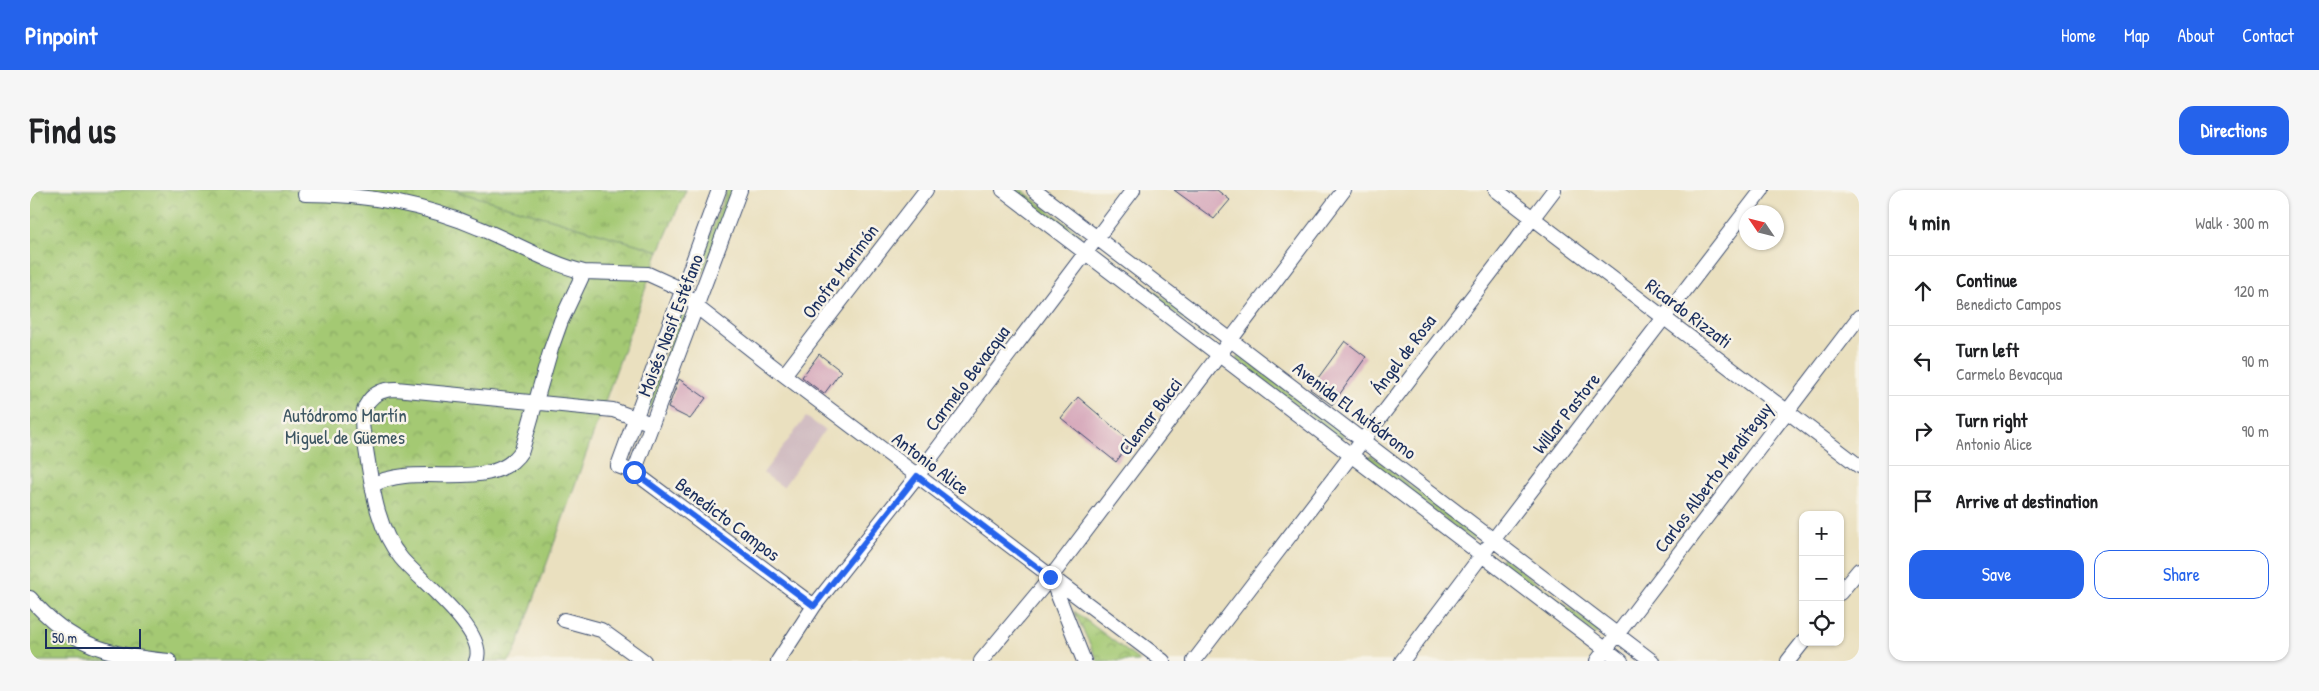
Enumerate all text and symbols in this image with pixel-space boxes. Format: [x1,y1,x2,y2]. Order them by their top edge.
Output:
text: Pinpoint [25,19,97,51]
text: Home [2061,23,2096,48]
text: Map [2124,23,2149,48]
text: About [2177,23,2214,48]
text: Contact [2242,23,2294,48]
button: Directions [2179,106,2289,155]
text: Find us [30,107,116,154]
north arrow [1739,205,1784,250]
text: 4 min [1909,208,1950,237]
text: Walk · 300 m [2195,212,2269,234]
street label: Onofre Marimón [796,218,884,324]
street label: Moisés Nasif Estéfano [631,250,709,400]
text: Continue [1956,267,2017,293]
street label: Ricardo Rizzati [1641,272,1737,354]
icon: ahead [1909,277,1937,305]
text: 120 m [2234,280,2269,302]
text: Benedicto Campos [1956,293,2061,315]
street label: Ángel de Rosa [1364,308,1442,399]
street label: Carmelo Bevacqua [919,319,1016,436]
text: Turn left [1956,337,2019,363]
icon: left [1909,347,1937,375]
text: 90 m [2241,350,2269,372]
street label: Avenida El Autódromo [1288,355,1422,465]
text: Carmelo Bevacqua [1956,363,2062,385]
street label: Willar Pastore [1526,367,1606,459]
street label: Clemar Bucci [1112,372,1188,460]
street label: Carlos Alberto Menditeguy [1648,396,1778,558]
park label: Autódromo Martín Miguel de Güemes [283,402,407,450]
text: Turn right [1956,407,2027,433]
icon: right [1909,417,1937,445]
text: 90 m [2241,420,2269,442]
street label: Antonio Alice [887,425,975,501]
text: Antonio Alice [1956,433,2032,455]
route start [623,461,646,484]
street label: Benedicto Campos [670,471,786,567]
icon: arrive [1909,487,1937,515]
text: Arrive at destination [1956,488,2098,514]
map controls [1799,511,1844,646]
button: + [1799,511,1844,556]
button: Save [1909,550,2084,599]
button: Share [2094,550,2269,599]
button: − [1799,556,1844,601]
route end [1039,566,1062,589]
button: locate [1799,601,1844,646]
scale bar [45,626,141,649]
text: 50 m [52,628,77,647]

